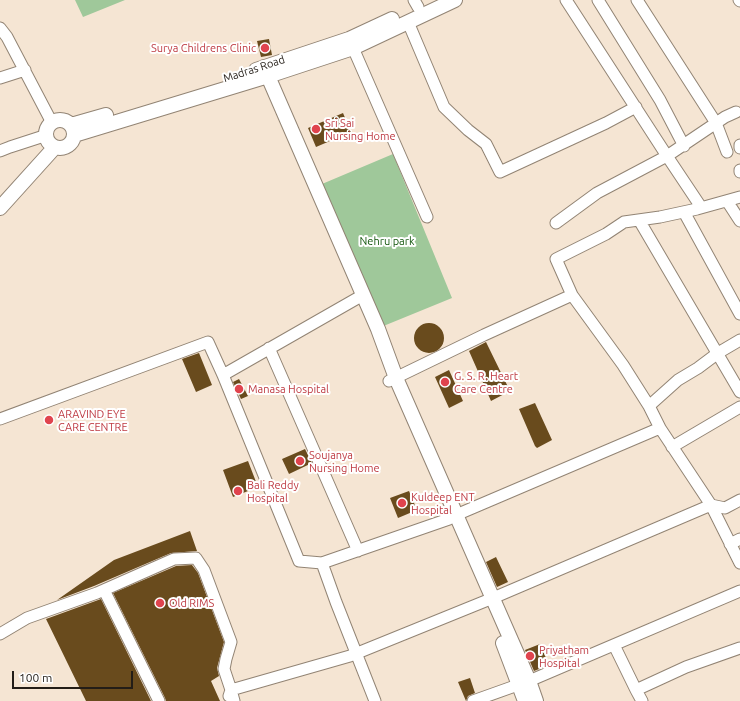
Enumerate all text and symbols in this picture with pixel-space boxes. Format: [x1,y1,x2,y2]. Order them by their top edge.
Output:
place label: Surya Childrens Clinic [151,41,256,55]
marker: Surya Childrens Clinic [259,42,271,54]
street label: Madras Road [221,53,287,85]
place label: Sri Sai Nursing Home [325,116,396,142]
marker: Sri Sai Nursing Home [310,123,322,135]
park label: Nehru park [360,234,414,248]
place label: G. S. R. Heart Care Centre [454,369,518,395]
marker: G. S. R. Heart Care Centre [439,376,451,388]
place label: Manasa Hospital [248,382,329,396]
marker: Manasa Hospital [233,383,245,395]
place label: ARAVIND EYE CARE CENTRE [58,407,128,433]
marker: ARAVIND EYE CARE CENTRE [43,414,55,426]
place label: Soujanya Nursing Home [309,448,380,474]
marker: Soujanya Nursing Home [294,455,306,467]
place label: Bali Reddy Hospital [247,478,299,504]
marker: Bali Reddy Hospital [232,485,244,497]
place label: Kuldeep ENT Hospital [411,490,474,516]
marker: Kuldeep ENT Hospital [396,497,408,509]
place label: Old RIMS [169,596,214,610]
marker: Old RIMS [154,597,166,609]
place label: Priyatham Hospital [539,643,589,669]
marker: Priyatham Hospital [524,650,536,662]
scale bar [14,663,135,689]
text: 100 m [19,671,52,684]

